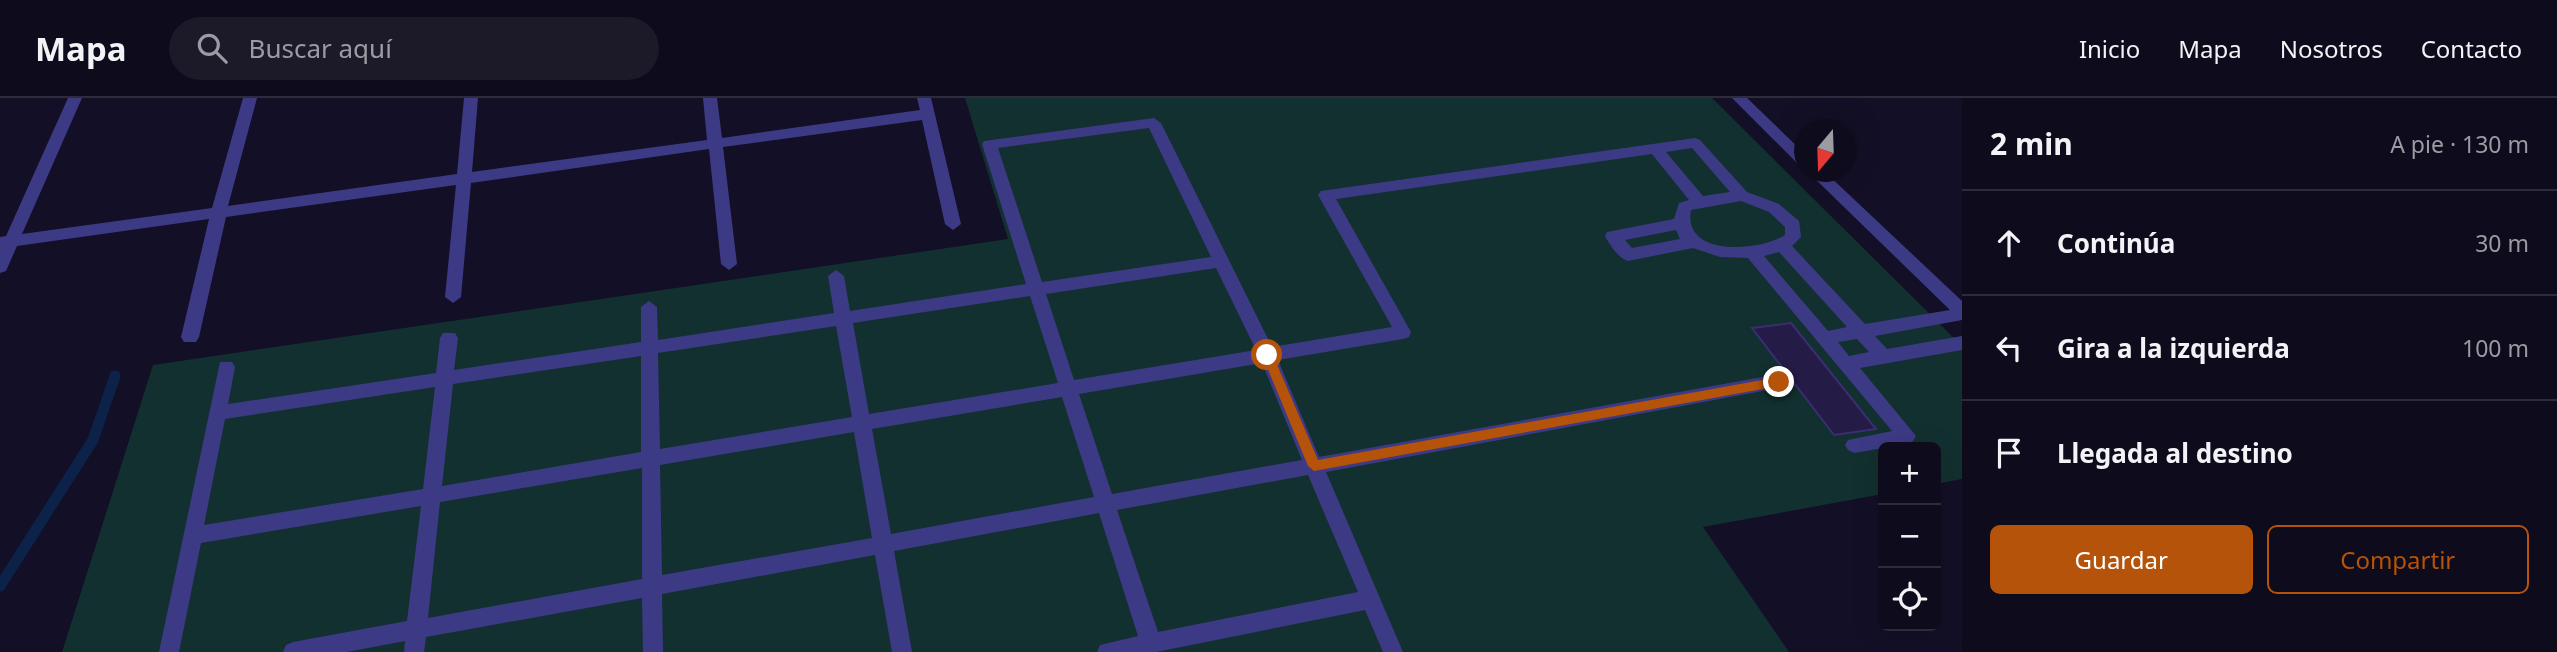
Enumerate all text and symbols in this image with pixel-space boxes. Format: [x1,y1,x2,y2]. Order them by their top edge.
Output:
search box [169,17,659,80]
text: Mapa [35,26,127,71]
icon: search [193,29,231,67]
text: Buscar aquí [249,30,392,66]
text: Inicio [2079,32,2140,65]
text: Mapa [2178,32,2242,65]
text: Nosotros [2280,32,2383,65]
text: Contacto [2421,32,2522,65]
north arrow [1794,119,1857,182]
text: 2 min [1990,123,2073,164]
text: A pie · 130 m [2390,128,2529,160]
icon: ahead [1990,224,2028,262]
text: Continúa [2057,225,2175,261]
text: 30 m [2475,227,2529,259]
icon: left [1990,329,2028,367]
text: Gira a la izquierda [2057,330,2290,366]
text: 100 m [2462,332,2529,364]
route start [1251,339,1282,370]
route end [1763,366,1794,397]
icon: arrive [1990,434,2028,472]
text: Llegada al destino [2057,435,2293,471]
map controls [1878,442,1941,631]
button: + [1878,442,1941,505]
button: − [1878,505,1941,568]
button: Guardar [1990,525,2253,594]
button: Compartir [2267,525,2529,594]
button: locate [1878,568,1941,631]

